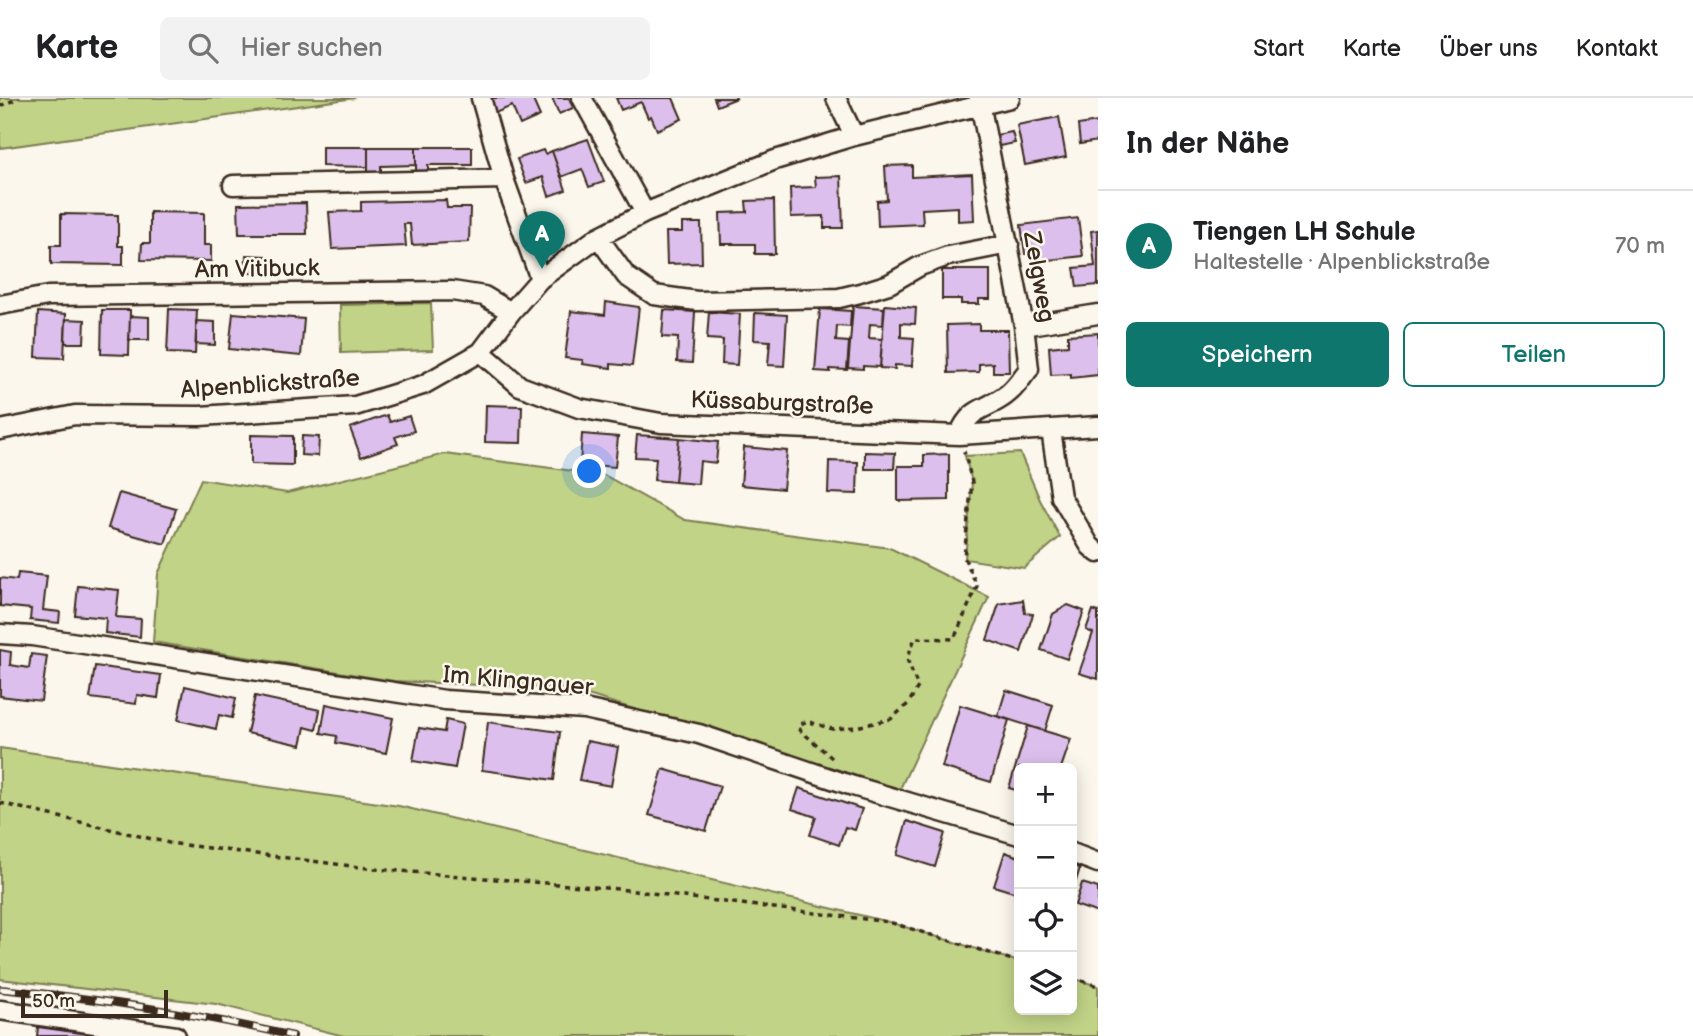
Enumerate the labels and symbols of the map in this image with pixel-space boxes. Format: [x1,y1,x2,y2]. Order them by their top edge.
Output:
pin: A [519,211,565,269]
street label: Zelgweg [1017,228,1061,325]
street label: Am Vitibuck [194,253,320,285]
street label: Alpenblickstraße [179,363,361,405]
street label: Küssaburgstraße [690,385,874,421]
your location [572,454,606,488]
street label: Im Klingnauer [442,660,595,702]
scale bar [21,987,168,1019]

